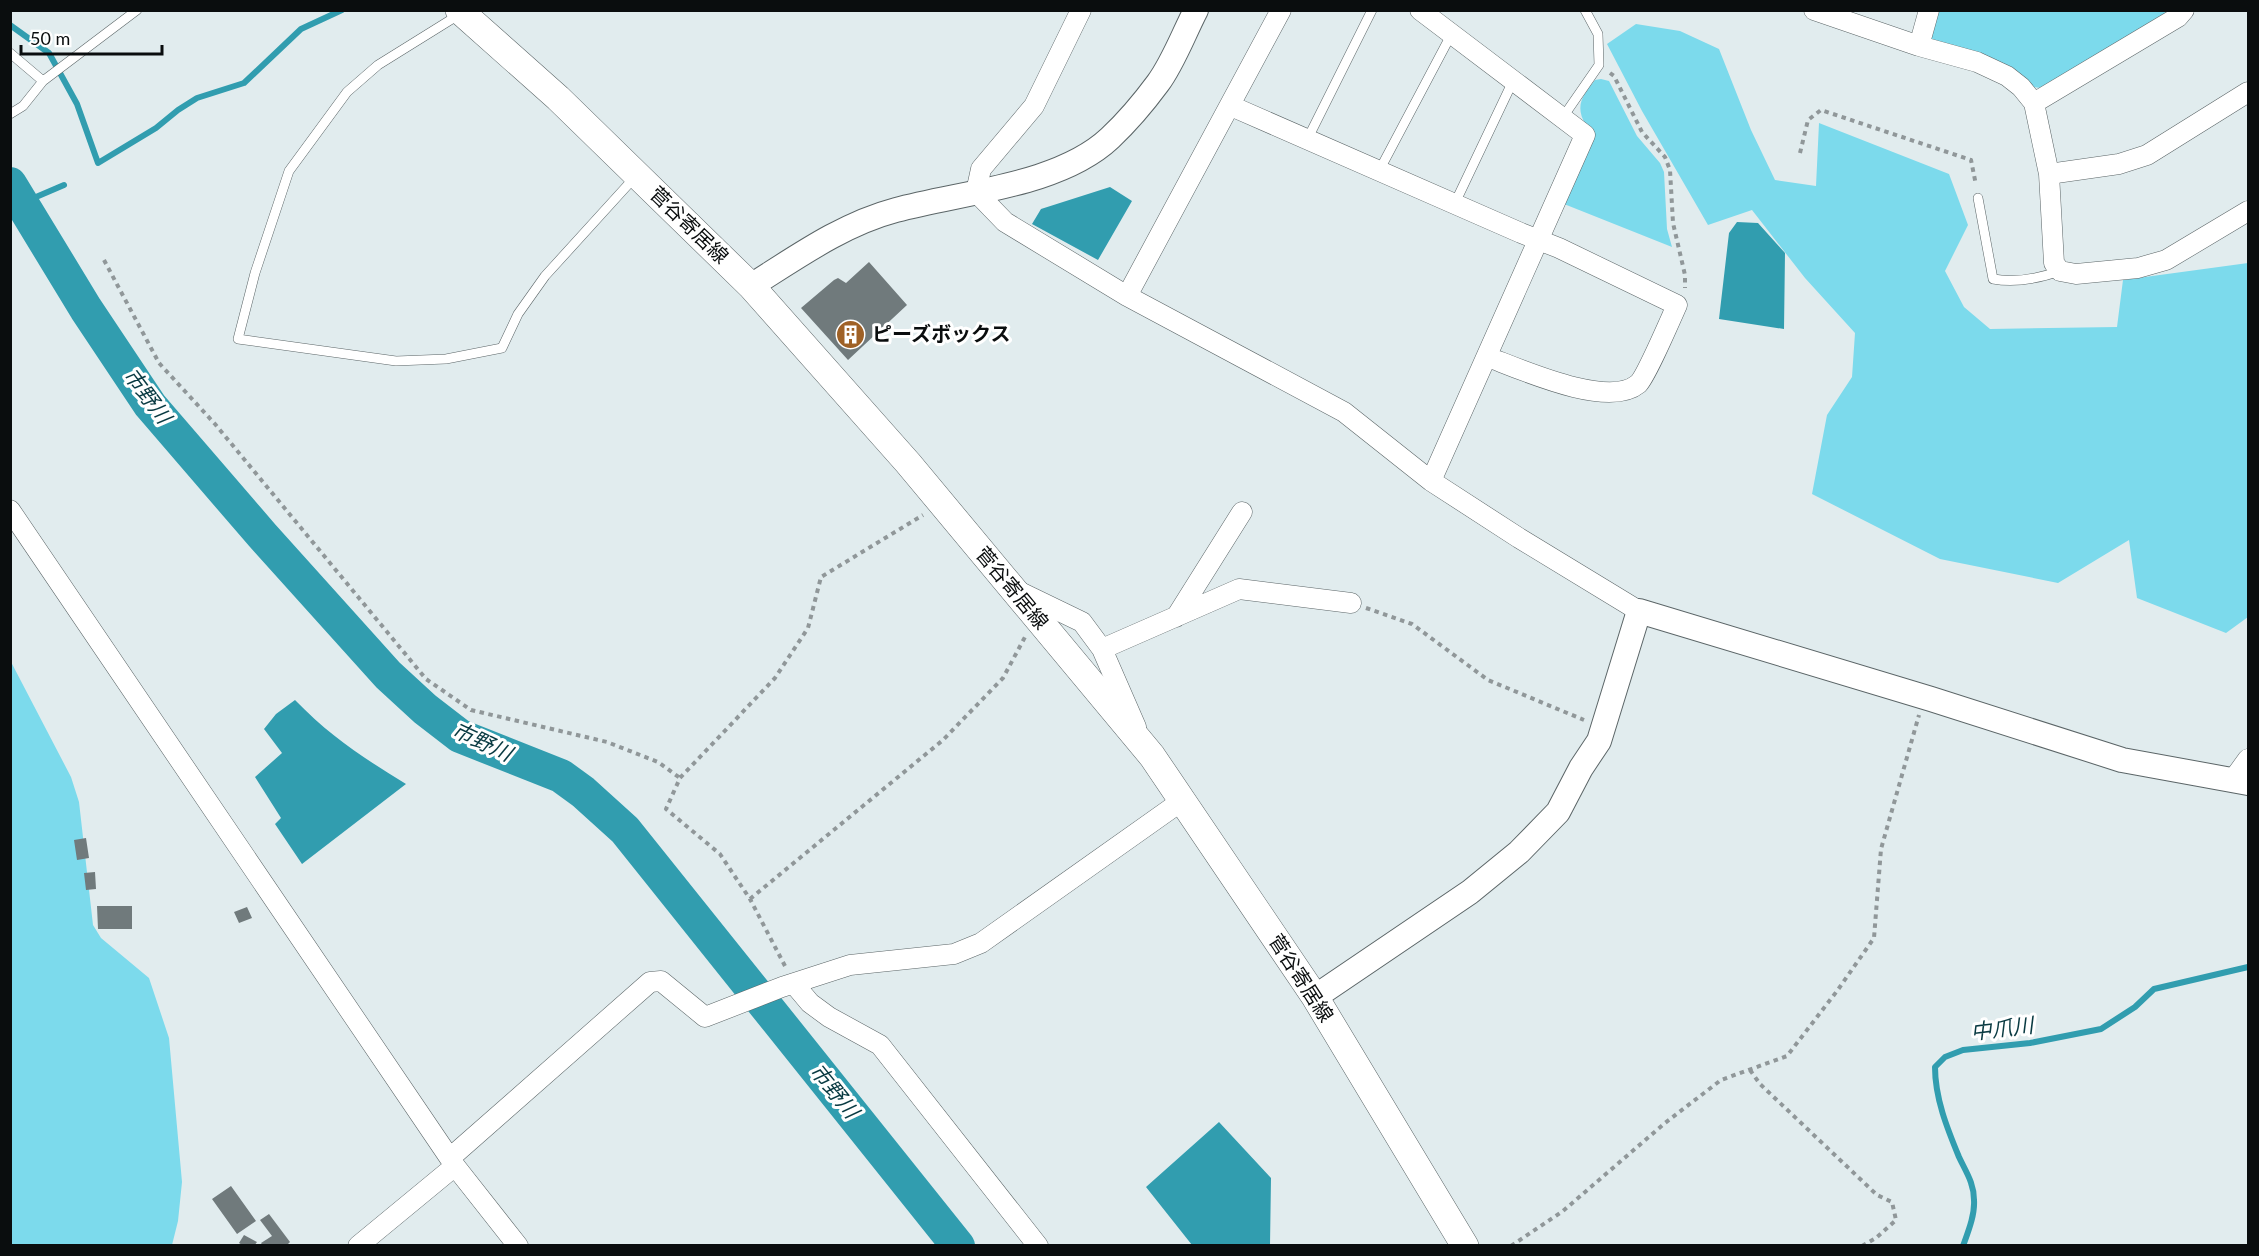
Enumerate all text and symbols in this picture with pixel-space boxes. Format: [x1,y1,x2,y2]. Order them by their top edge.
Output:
scale bar [21,18,162,56]
text: 50 m [30,27,70,49]
street label: 菅谷寄居線 [645,181,734,268]
building icon: ピーズボックス [835,318,867,350]
place label: ピーズボックス [872,321,1010,345]
water label: 市野川 [119,362,178,429]
street label: 菅谷寄居線 [971,541,1054,633]
water label: 市野川 [449,716,518,766]
street label: 菅谷寄居線 [1265,929,1339,1026]
water label: 中爪川 [1969,1011,2037,1044]
water label: 市野川 [806,1058,866,1124]

